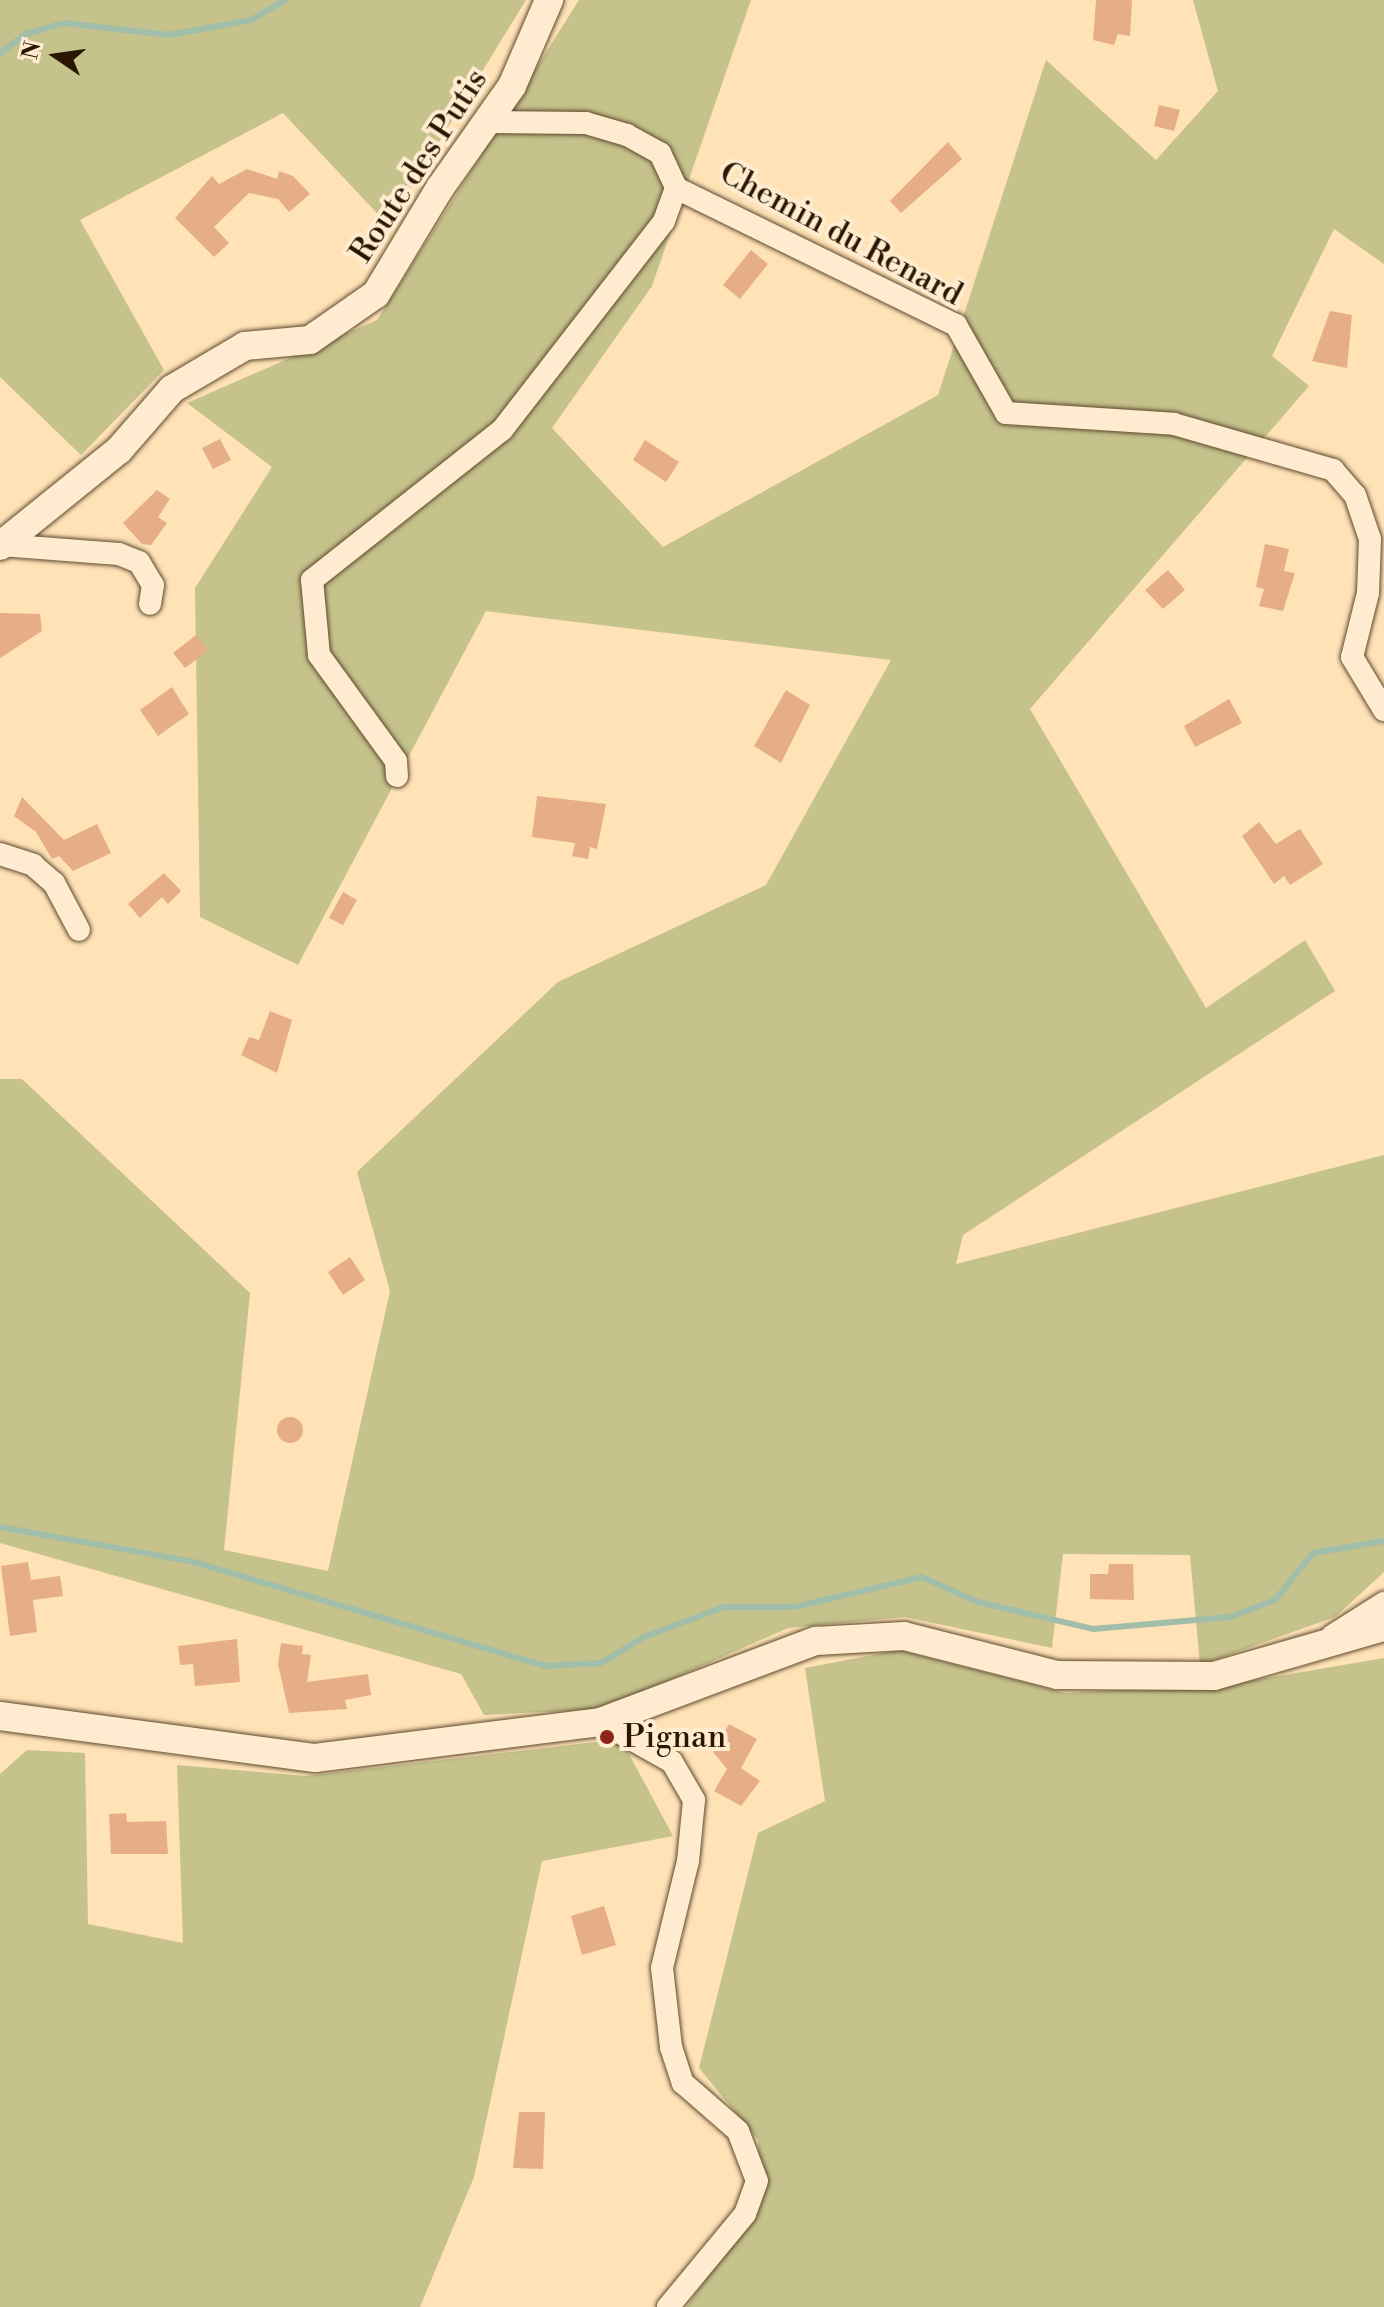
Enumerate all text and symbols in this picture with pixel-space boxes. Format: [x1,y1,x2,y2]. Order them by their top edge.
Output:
north arrow [16,16,96,96]
text: N [17,39,47,62]
street label: Route des Putis [342,62,496,270]
street label: Chemin du Renard [713,154,969,314]
place label: Pignan [623,1718,726,1756]
marker: Pignan [598,1728,616,1746]

